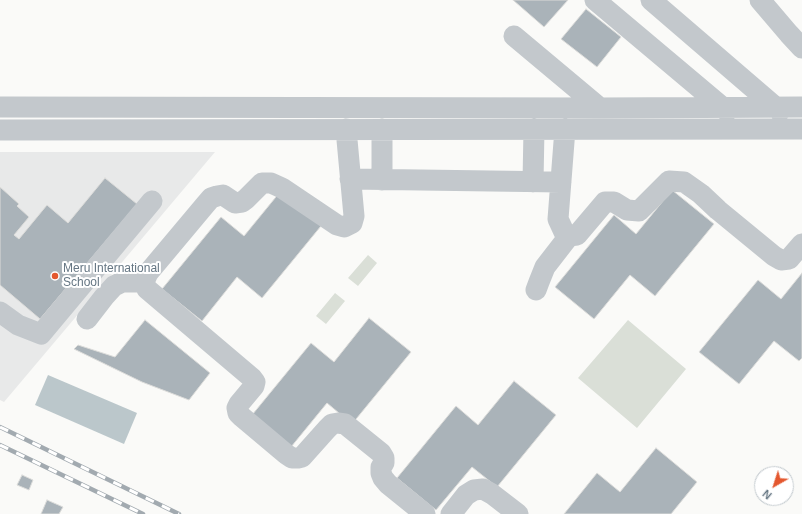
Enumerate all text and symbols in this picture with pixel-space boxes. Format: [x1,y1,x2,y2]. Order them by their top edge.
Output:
place label: Meru International School [63,262,160,290]
marker: Meru International School [50,271,60,281]
north arrow [754,466,794,506]
text: N [760,487,774,502]

